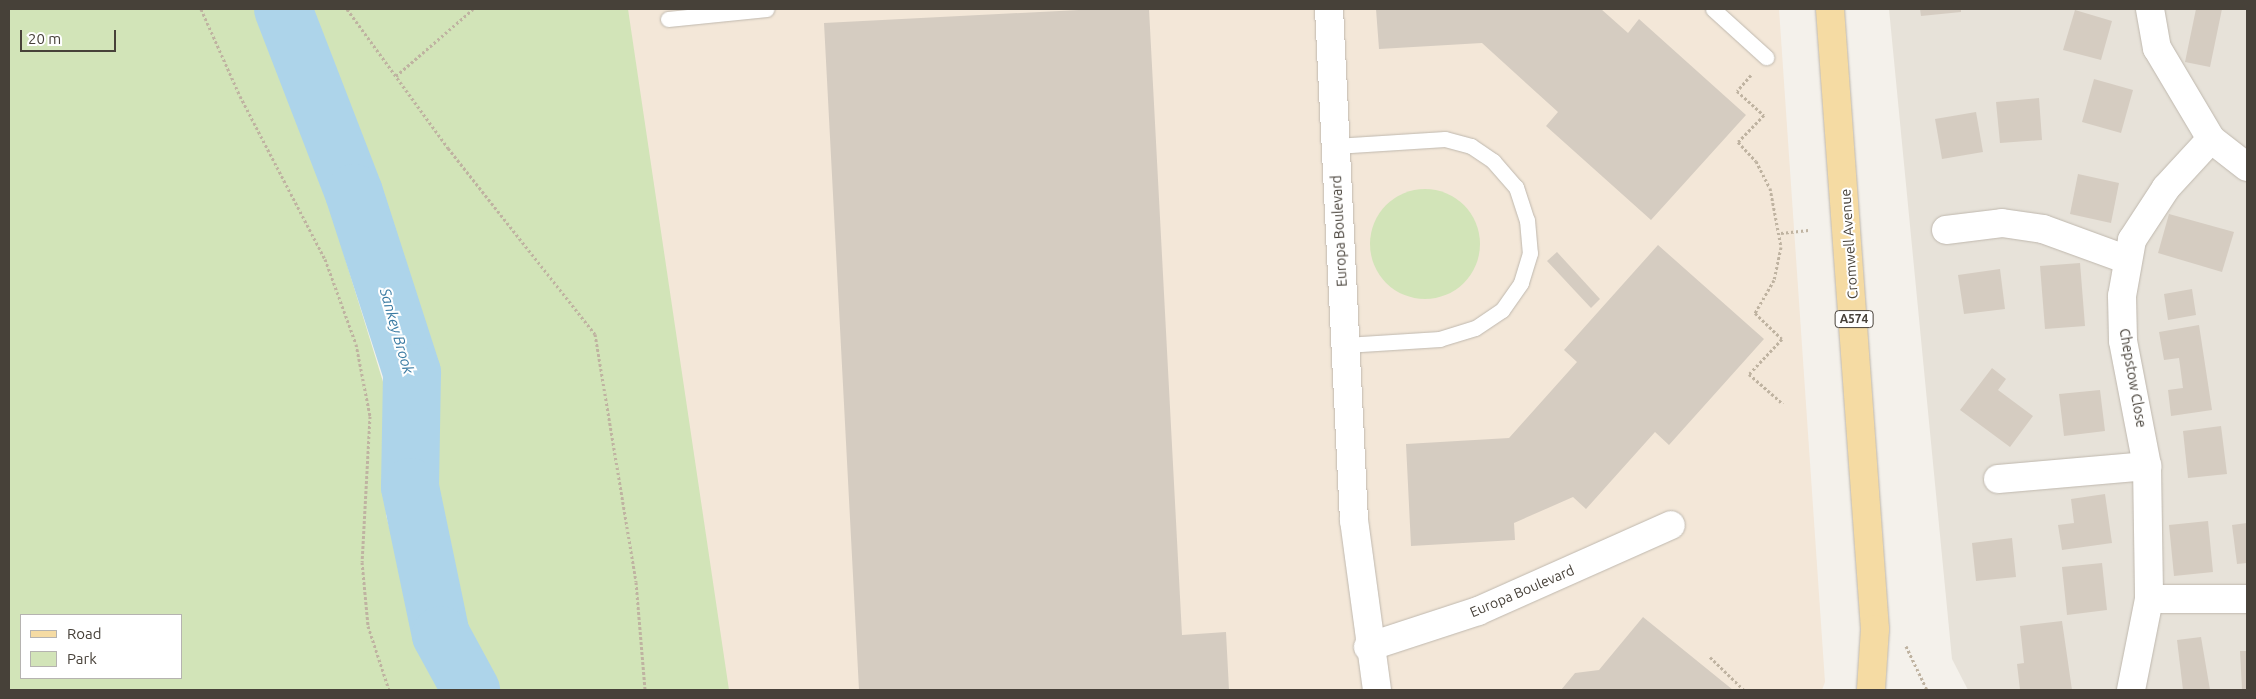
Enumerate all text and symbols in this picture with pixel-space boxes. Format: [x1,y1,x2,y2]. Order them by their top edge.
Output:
scale bar [22,20,119,52]
text: 20 m [28,30,61,47]
street label: Europa Boulevard [1328,175,1350,287]
street label: Cromwell Avenue [1837,188,1861,300]
water label: Sankey Brook [376,286,418,376]
road number: A574 [1834,310,1874,328]
street label: Chepstow Close [2116,327,2150,429]
street label: Europa Boulevard [1467,561,1577,621]
legend [20,614,182,679]
text: Road [67,625,102,642]
text: Park [67,650,97,667]

